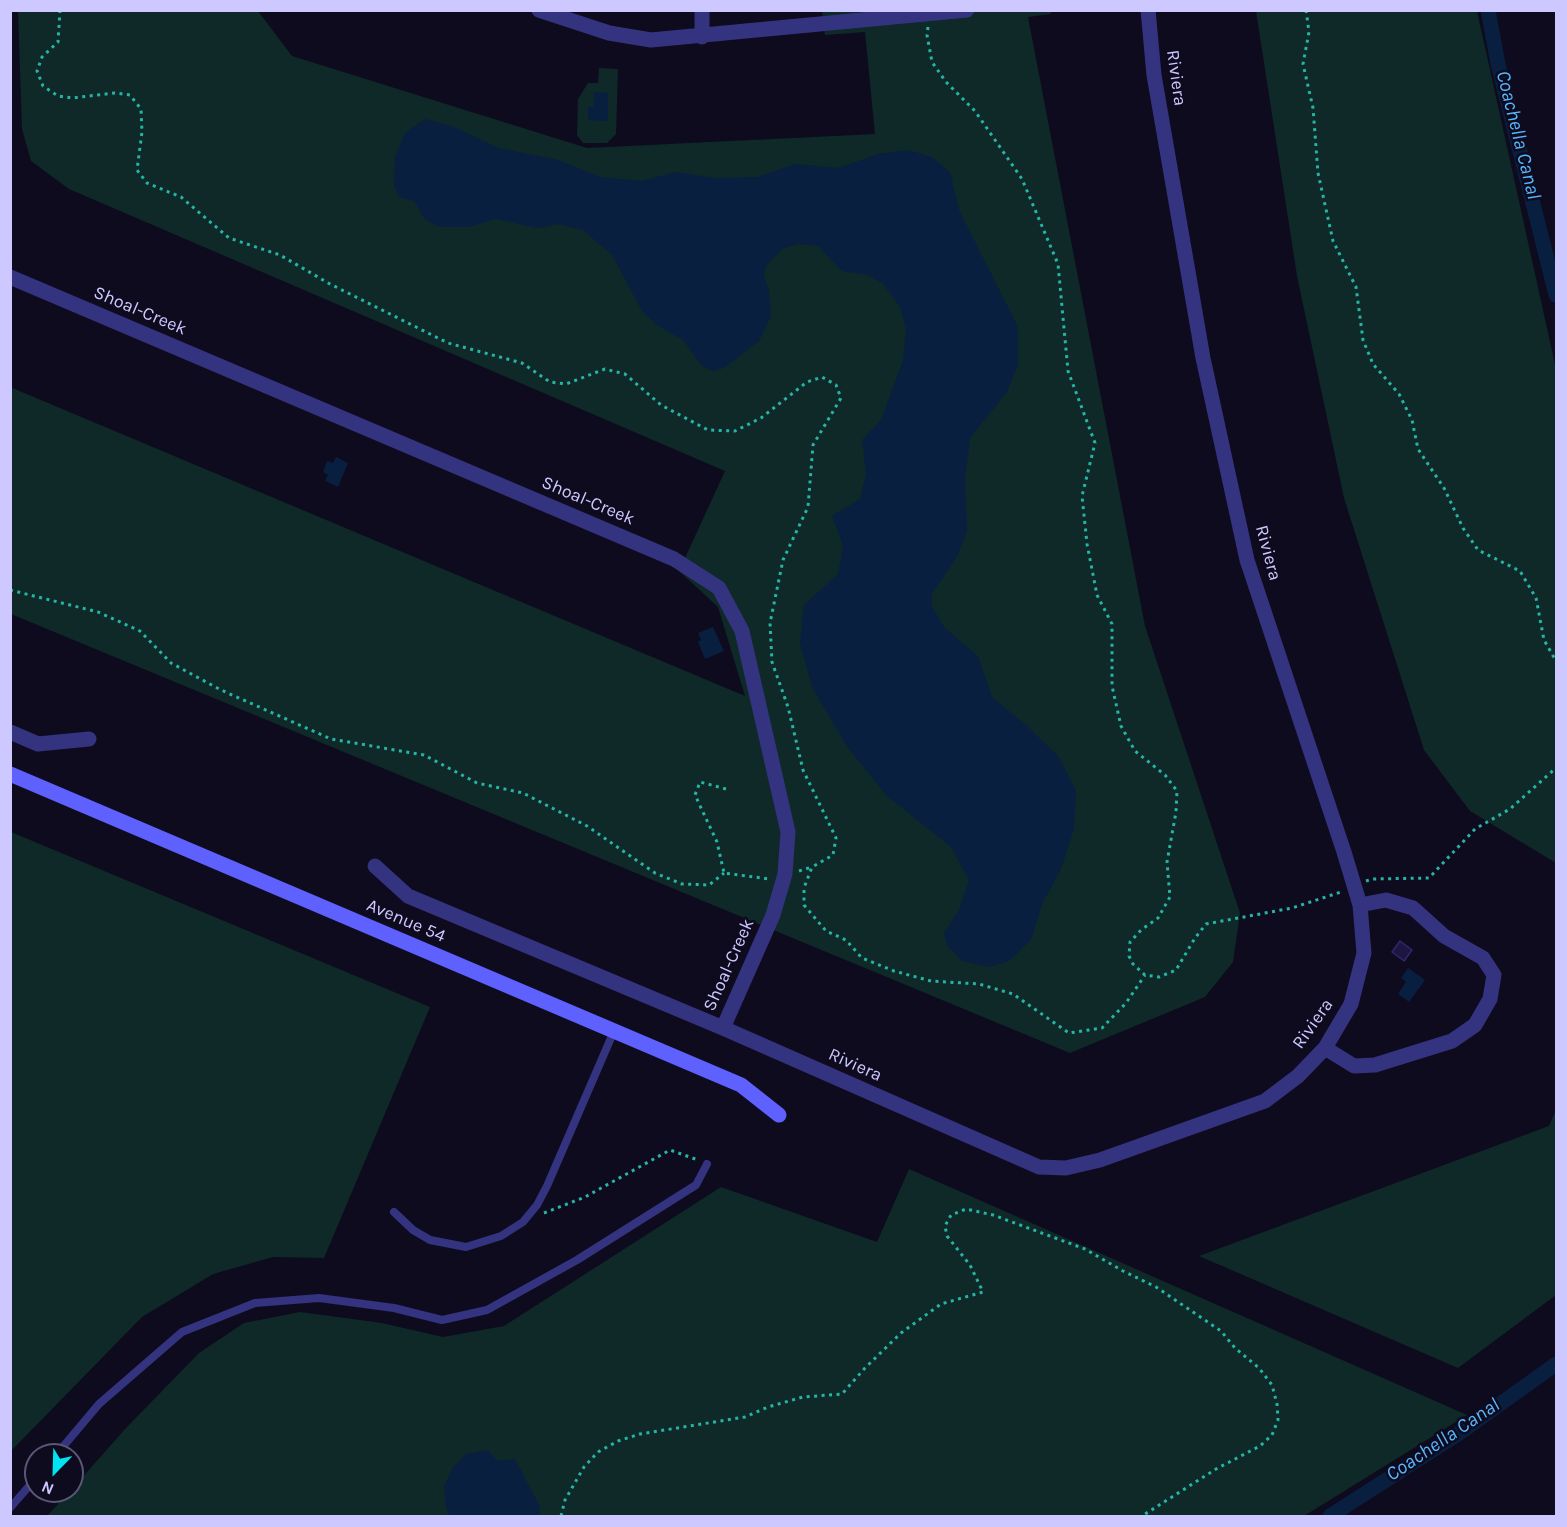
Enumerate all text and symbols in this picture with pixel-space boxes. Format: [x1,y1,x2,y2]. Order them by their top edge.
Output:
street label: Riviera [1161,49,1191,107]
water label: Coachella Canal [1490,68,1546,202]
street label: Shoal-Creek [90,282,190,340]
street label: Shoal-Creek [538,472,638,530]
street label: Riviera [1250,523,1286,583]
street label: Avenue 54 [363,895,449,947]
street label: Shoal-Creek [699,915,759,1015]
street label: Riviera [1288,995,1338,1053]
street label: Riviera [825,1044,885,1086]
water label: Coachella Canal [1382,1393,1504,1487]
north arrow [24,1443,84,1503]
text: N [39,1477,57,1499]

